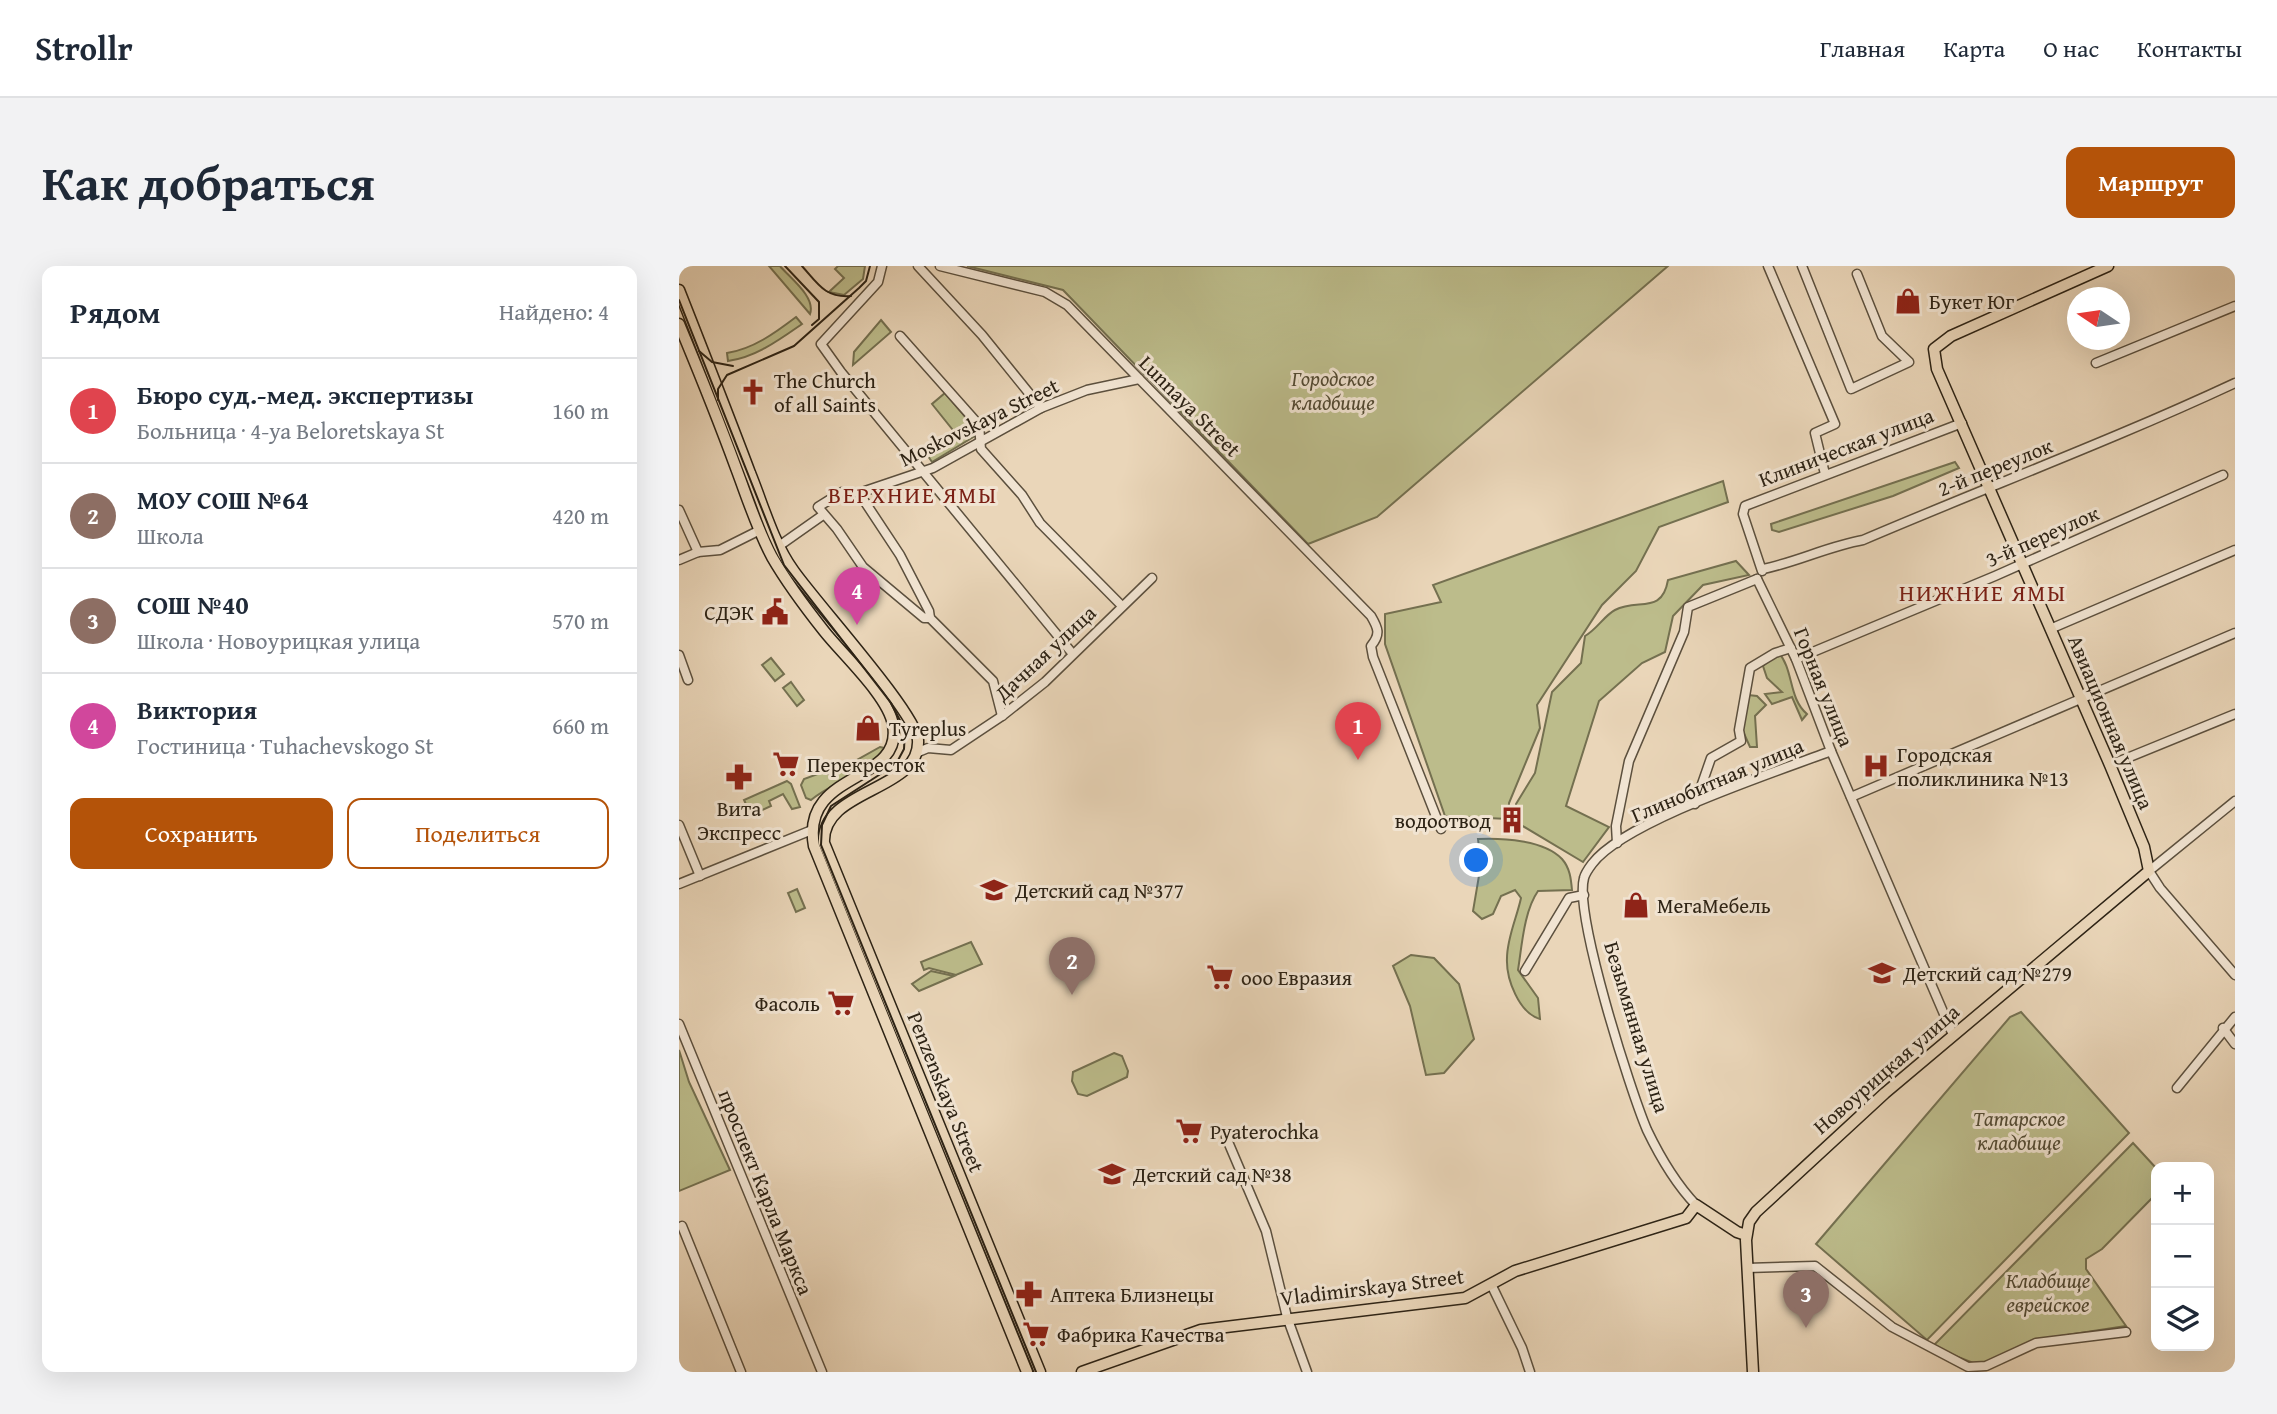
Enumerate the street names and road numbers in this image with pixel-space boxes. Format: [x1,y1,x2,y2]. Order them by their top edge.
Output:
street label: Lunnaya Street [1132,348,1248,464]
street label: Moskovskaya Street [894,370,1065,474]
street label: Клиническая улица [1754,399,1938,495]
street label: 2-й переулок [1933,430,2057,504]
street label: 3-й переулок [1980,497,2104,575]
street label: Дачная улица [987,598,1103,709]
street label: Горная улица [1786,623,1862,751]
street label: Авиационная улица [2060,630,2162,814]
street label: Глинобитная улица [1626,730,1808,830]
street label: Безымянная улица [1596,938,1678,1116]
street label: Новоурицкая улица [1806,997,1966,1141]
street label: Penzenskaya Street [900,1007,993,1177]
street label: проспект Карла Маркса [711,1085,821,1299]
street label: Vladimirskaya Street [1278,1260,1466,1314]

